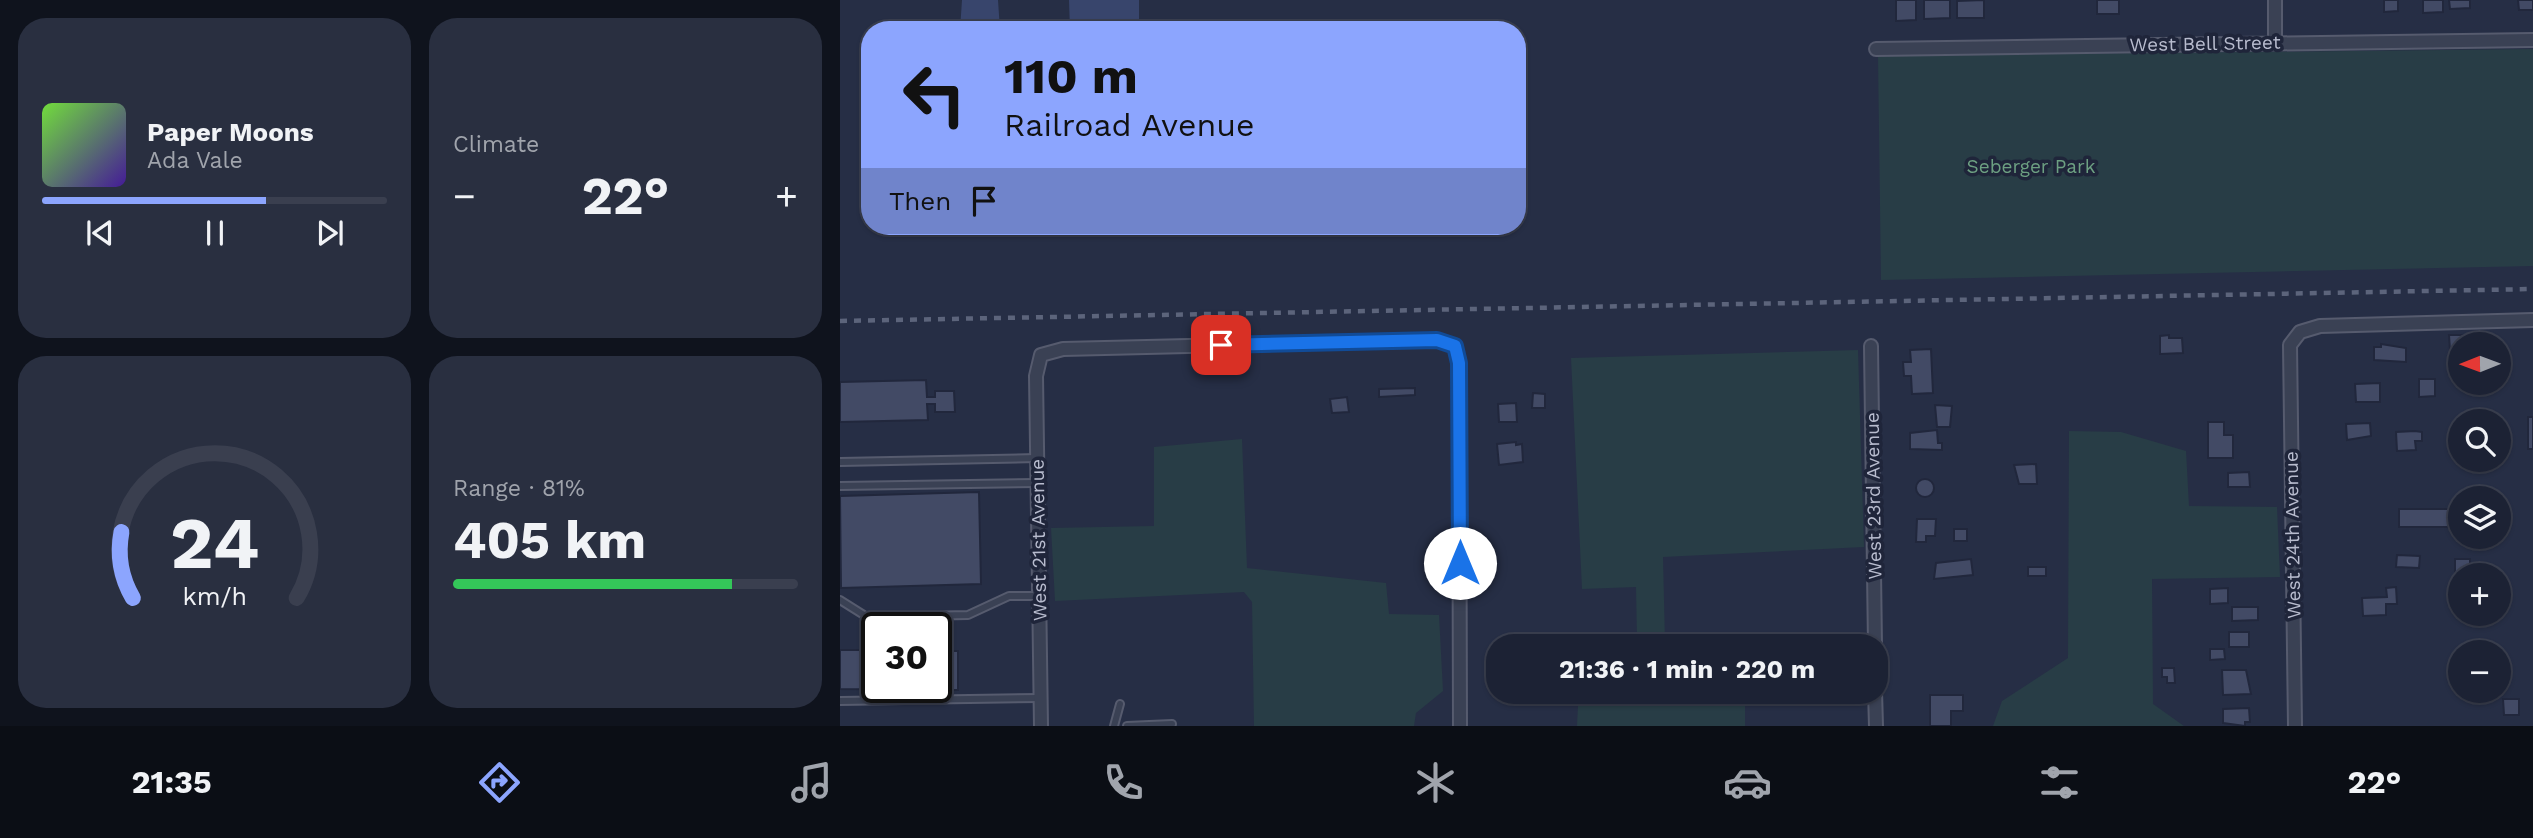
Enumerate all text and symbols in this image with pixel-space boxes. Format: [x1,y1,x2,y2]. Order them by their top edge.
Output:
street label: West Bell Street [2129,31,2281,56]
text: 110 m [1004,47,1138,105]
icon: left [889,49,980,140]
text: Railroad Avenue [1004,106,1254,144]
text: Paper Moons [147,117,314,147]
text: Climate [453,131,539,158]
text: Ada Vale [147,147,243,174]
park label: Seberger Park [1966,155,2096,178]
text: 22° [582,166,669,227]
text: − [453,174,476,218]
text: + [775,174,798,218]
icon: arrive [965,182,1003,220]
text: Then [889,186,951,216]
icon: previous [81,214,119,252]
icon: pause [196,214,234,252]
icon: next [311,214,349,252]
pin [1191,315,1251,375]
icon: arrive [1202,326,1240,364]
north arrow [2448,332,2511,396]
map controls [2448,332,2511,703]
button: search [2448,409,2511,472]
street label: West 23rd Avenue [1861,412,1886,580]
street label: West 24th Avenue [2280,451,2305,619]
street label: West 21st Avenue [1026,459,1051,621]
text: Range · 81% [453,475,585,502]
button: layers [2448,486,2511,549]
text: 24 [170,500,259,586]
text: 405 km [453,510,646,571]
position arrow [1423,526,1497,600]
button: + [2448,563,2511,626]
text: km/h [182,582,247,611]
speed limit sign: 30 [861,612,952,703]
button: − [2448,640,2511,703]
text: 21:36 · 1 min · 220 m [1559,654,1815,684]
icon: directions [475,758,524,807]
icon: music [787,758,836,807]
icon: phone [1099,758,1148,807]
icon: climate [1411,758,1460,807]
icon: car [1723,758,1772,807]
icon: filters [2035,758,2084,807]
text: 21:35 [132,763,212,801]
text: 22° [2347,763,2401,801]

